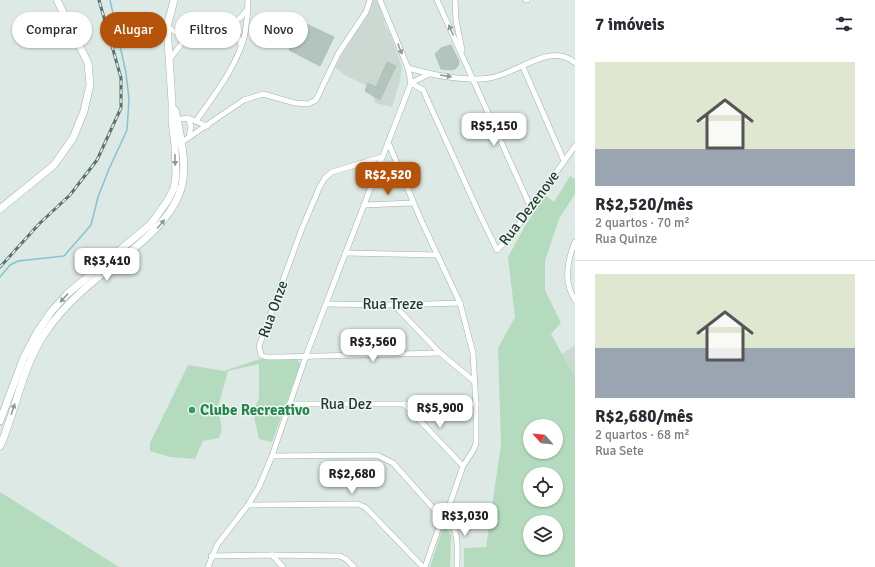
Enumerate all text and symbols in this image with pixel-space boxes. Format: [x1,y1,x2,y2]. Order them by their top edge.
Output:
chip: Comprar [12,12,92,48]
chip: Alugar [100,12,167,48]
chip: Filtros [175,12,241,48]
chip: Novo [249,12,308,48]
icon: filters [833,13,855,35]
text: 7 imóveis [595,14,665,35]
one-way arrow [448,24,454,36]
one-way arrow [397,43,403,55]
one-way arrow [440,73,452,79]
icon: home [689,88,761,160]
pin: R$5,150 [457,113,531,147]
text: R$5,150 [471,118,517,134]
one-way arrow [172,154,179,166]
pin: R$2,520 [351,162,425,196]
text: R$2,520 [365,167,411,183]
street label: Rua Dezenove [495,167,563,249]
text: R$2,520/mês [595,194,693,215]
text: 2 quartos · 70 m² [595,215,690,231]
one-way arrow [156,219,165,230]
text: Rua Quinze [595,231,657,247]
pin: R$3,410 [70,248,144,282]
text: R$3,410 [84,253,130,269]
street label: Rua Onze [254,278,292,340]
one-way arrow [60,294,69,303]
street label: Rua Treze [362,295,424,313]
icon: home [689,300,761,372]
pin: R$3,560 [336,329,410,363]
text: R$3,560 [350,334,396,350]
street label: Rua Dez [320,395,372,413]
pin: R$5,900 [403,395,477,429]
text: R$5,900 [417,400,463,416]
place label: Clube Recreativo [200,401,310,419]
one-way arrow [11,403,17,415]
marker: Clube Recreativo [187,405,197,415]
text: R$2,680/mês [595,406,693,427]
north arrow [523,419,563,459]
map controls [523,419,563,555]
text: 2 quartos · 68 m² [595,427,690,443]
text: Rua Sete [595,443,644,459]
pin: R$2,680 [315,461,389,495]
text: R$2,680 [329,466,375,482]
button: locate [523,467,563,507]
pin: R$3,030 [428,503,502,537]
text: R$3,030 [442,508,488,524]
button: layers [523,515,563,555]

